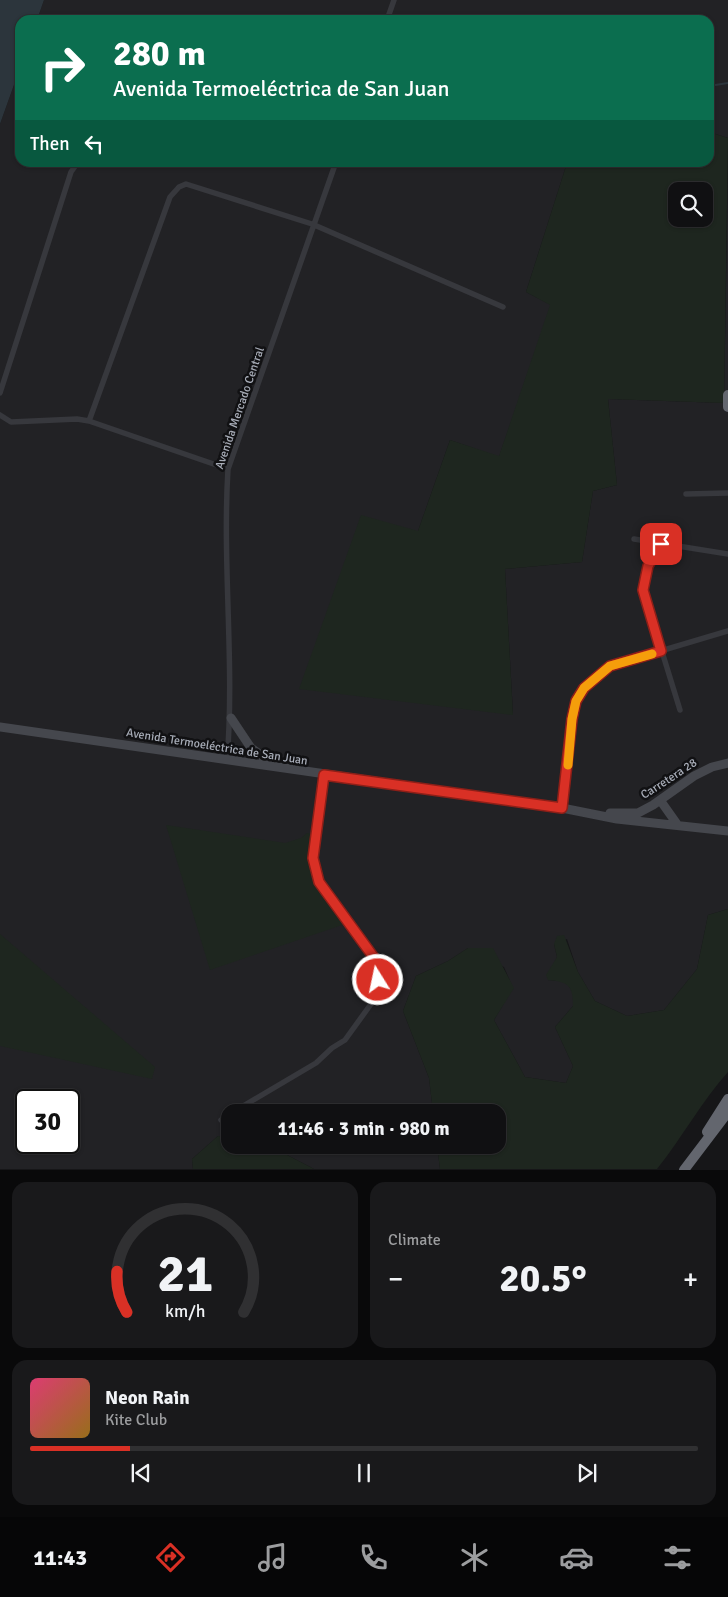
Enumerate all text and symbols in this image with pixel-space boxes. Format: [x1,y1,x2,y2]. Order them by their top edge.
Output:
text: 280 m [113,32,206,75]
icon: right [30,35,95,100]
text: Avenida Termoeléctrica de San Juan [113,75,449,102]
icon: left [80,130,108,158]
text: Then [30,132,70,156]
map controls [668,182,713,227]
button: search [668,182,713,227]
street label: Avenida Mercado Central [212,345,268,471]
pin [640,523,682,565]
icon: arrive [647,530,675,558]
street label: Avenida Termoeléctrica de San Juan [125,725,309,769]
street label: Carretera 28 [638,755,700,803]
position arrow [351,953,403,1005]
speed limit sign: 30 [15,1089,80,1154]
text: 11:46 · 3 min · 980 m [277,1117,450,1141]
text: Climate [388,1230,441,1250]
text: 21 [157,1242,213,1306]
text: 20.5° [499,1255,587,1302]
text: − [388,1262,403,1296]
text: + [683,1262,698,1296]
text: km/h [165,1300,205,1322]
text: Neon Rain [105,1386,190,1410]
text: Kite Club [105,1410,167,1430]
icon: previous [127,1459,155,1487]
icon: pause [350,1459,378,1487]
icon: next [573,1459,601,1487]
icon: directions [153,1540,188,1575]
icon: music [255,1540,290,1575]
icon: phone [356,1540,391,1575]
icon: climate [457,1540,492,1575]
icon: car [559,1540,594,1575]
icon: filters [660,1540,695,1575]
text: 11:43 [33,1544,87,1571]

